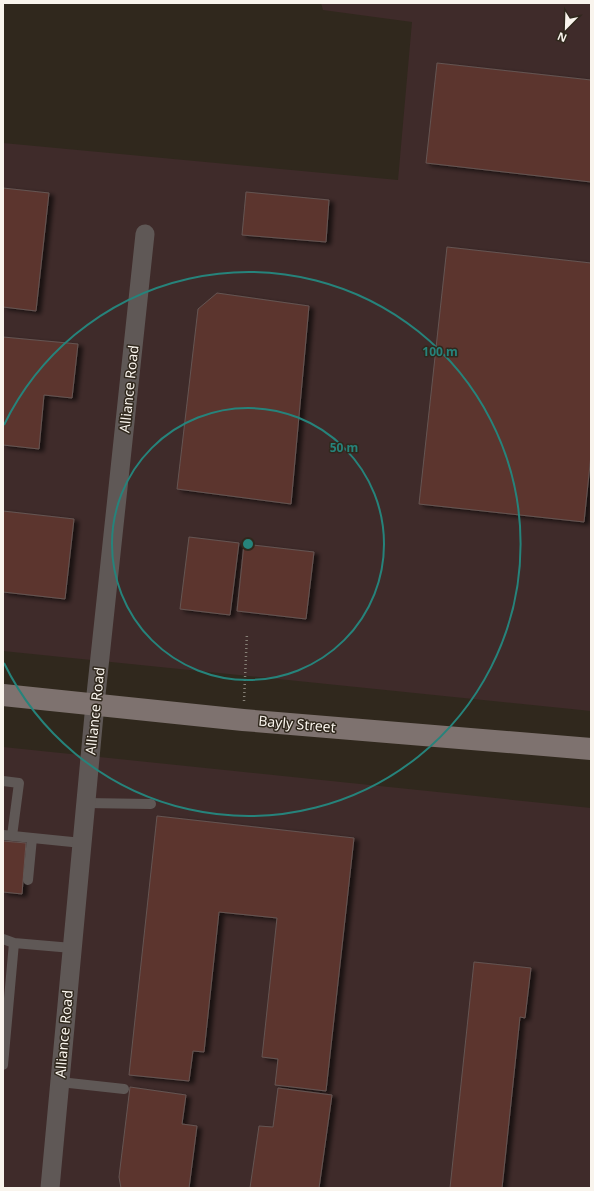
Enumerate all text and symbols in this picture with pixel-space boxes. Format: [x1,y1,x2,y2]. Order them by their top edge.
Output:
north arrow [546,8,586,48]
text: N [555,29,569,46]
text: 100 m [422,343,458,360]
street label: Alliance Road [114,344,143,434]
text: 50 m [330,439,358,456]
centre of rings [241,537,255,551]
street label: Alliance Road [80,666,109,756]
street label: Bayly Street [258,711,337,736]
street label: Alliance Road [50,989,77,1079]

